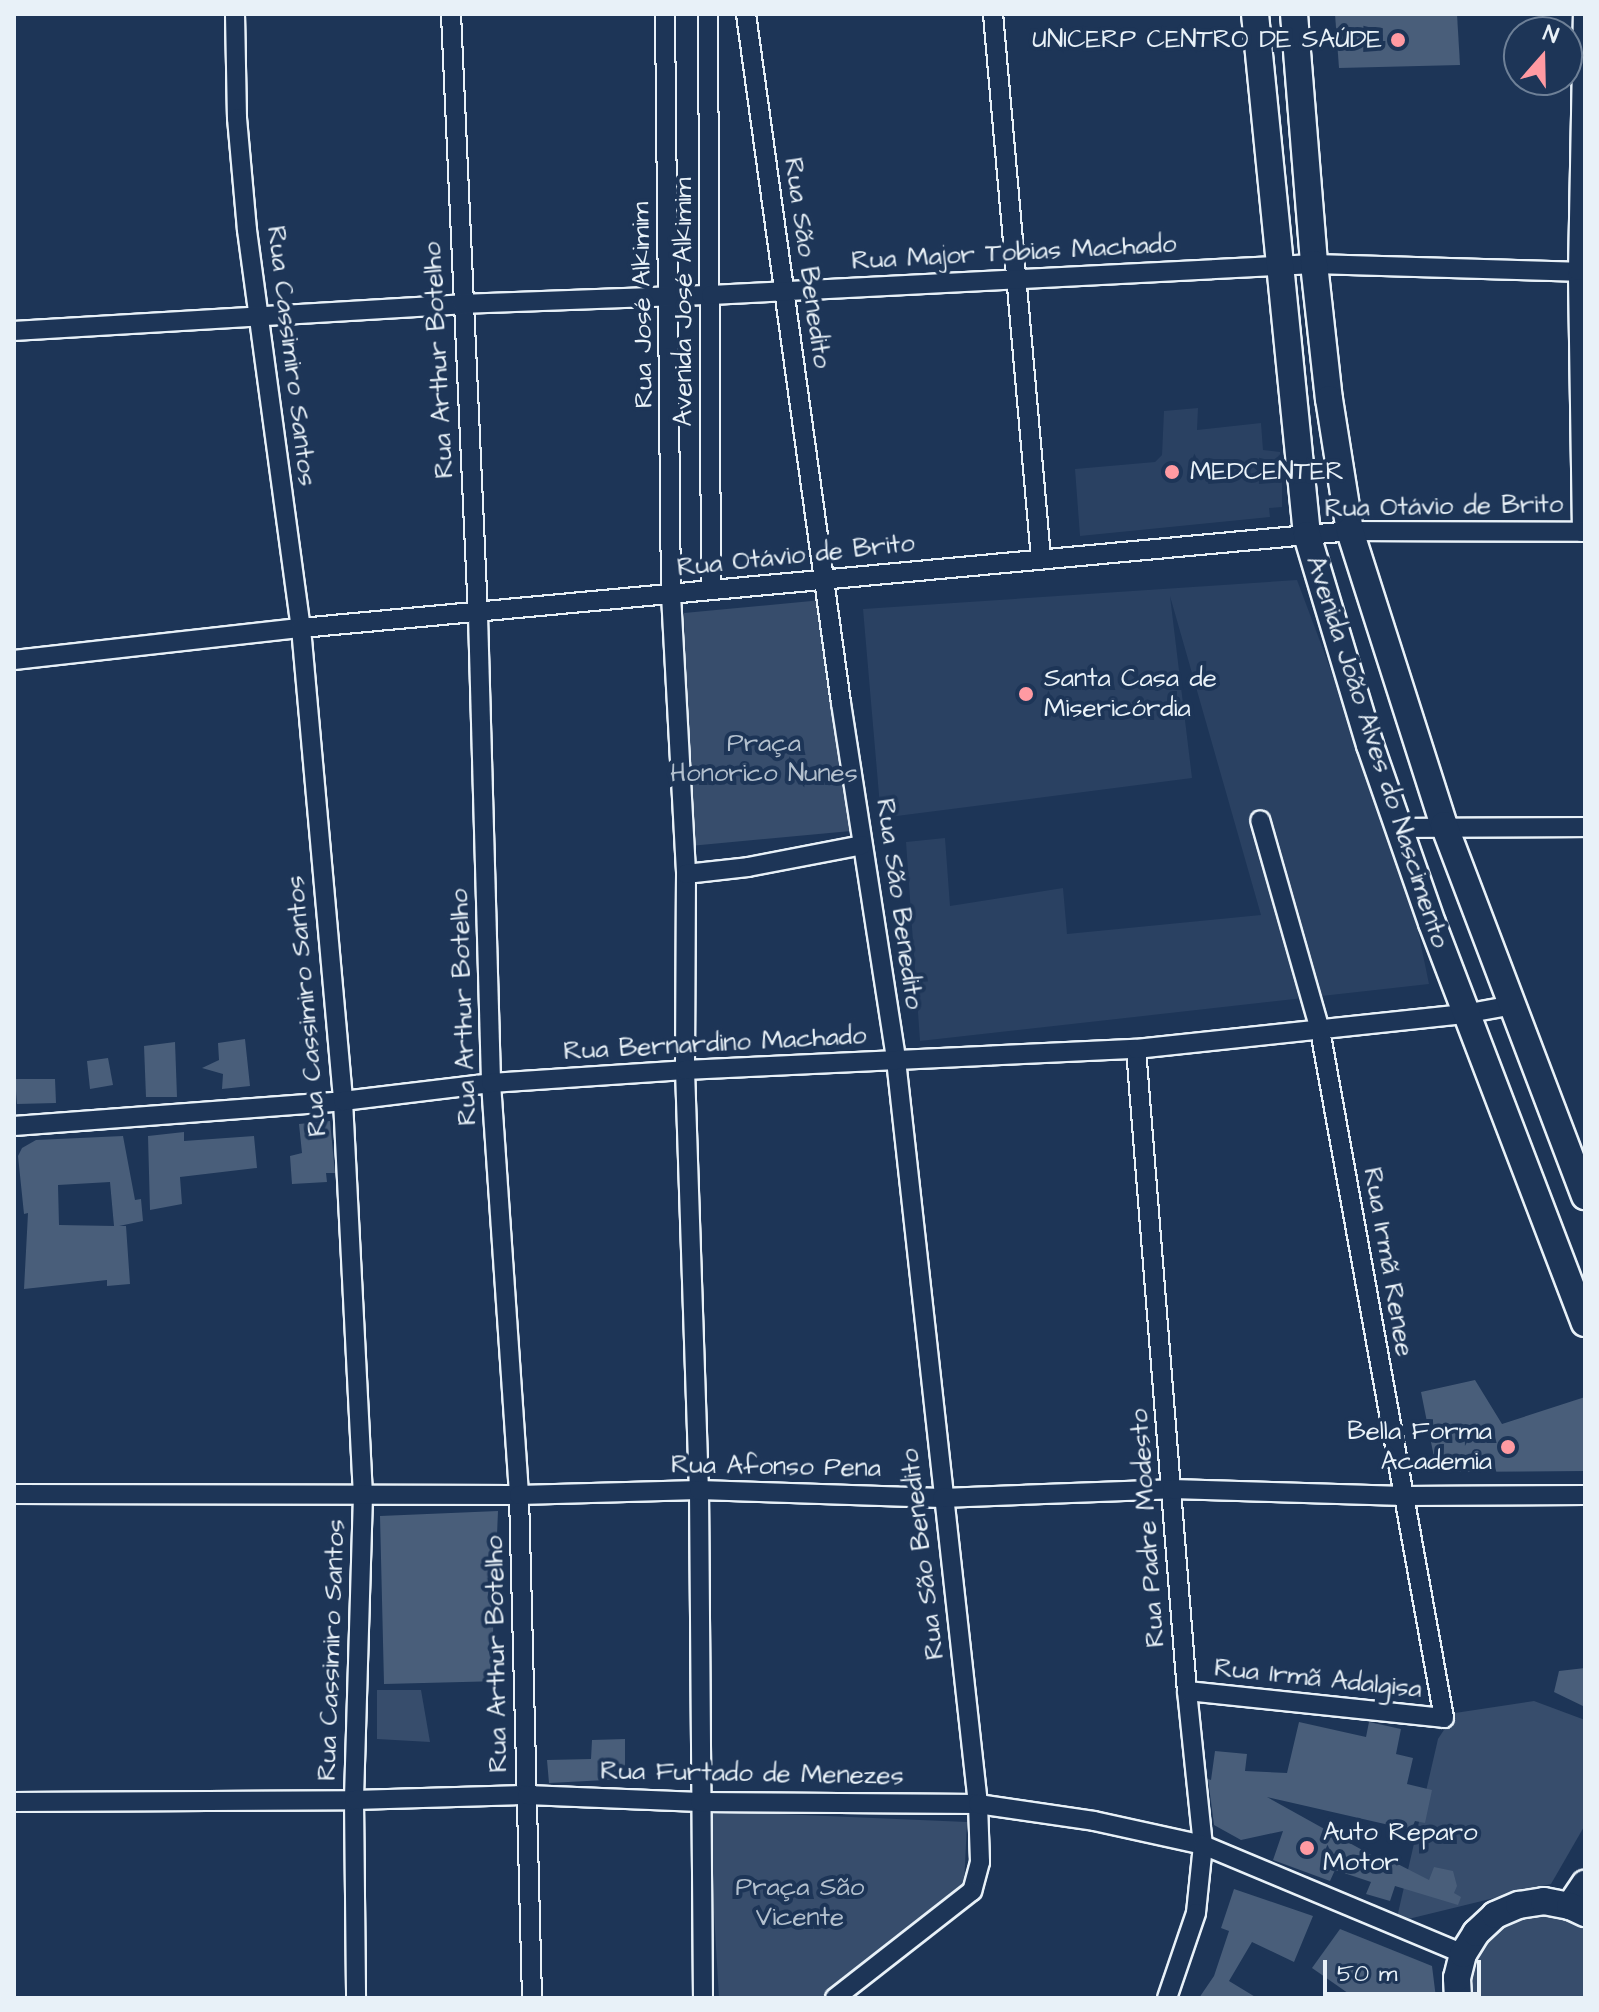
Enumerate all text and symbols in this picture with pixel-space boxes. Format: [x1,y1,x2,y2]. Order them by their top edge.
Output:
north arrow [1503,16,1583,96]
text: N [1539,18,1562,52]
place label: UNICERP CENTRO DE SAÚDE [1032,24,1382,56]
marker: UNICERP CENTRO DE SAÚDE [1389,31,1407,49]
street label: Rua São Benedito [777,156,837,370]
street label: Avenida José Alkimim [668,177,700,427]
street label: Rua José Alkimim [626,202,660,408]
street label: Rua Cassimiro Santos [260,224,322,488]
street label: Rua Major Tobias Machado [851,229,1177,277]
street label: Rua Arthur Botelho [417,241,461,479]
place label: MEDCENTER [1190,456,1344,488]
marker: MEDCENTER [1161,461,1183,483]
street label: Rua Otávio de Brito [1324,489,1564,525]
street label: Rua Otávio de Brito [676,528,916,584]
street label: Avenida João Alves do Nascimento [1299,552,1455,952]
place label: Santa Casa de Misericórdia [1044,663,1217,724]
marker: Santa Casa de Misericórdia [1015,683,1037,705]
park label: Praça Honorico Nunes [670,728,858,790]
street label: Rua São Benedito [869,797,929,1011]
street label: Rua Cassimiro Santos [280,874,334,1138]
street label: Rua Arthur Botelho [444,888,484,1126]
street label: Rua Bernardino Machado [563,1020,867,1068]
street label: Rua Irmã Renee [1356,1165,1420,1359]
street label: Rua Padre Modesto [1124,1408,1172,1648]
place label: Bella Forma Academia [1347,1416,1492,1478]
marker: Bella Forma Academia [1499,1438,1517,1456]
street label: Rua São Benedito [895,1447,951,1661]
street label: Rua Afonso Pena [671,1450,881,1484]
street label: Rua Cassimiro Santos [312,1519,352,1781]
street label: Rua Arthur Botelho [479,1535,515,1773]
street label: Rua Irmã Adalgisa [1213,1653,1423,1705]
street label: Rua Furtado de Menezes [600,1756,904,1792]
place label: Auto Reparo Motor [1323,1817,1478,1878]
marker: Auto Reparo Motor [1298,1839,1316,1857]
park label: Praça São Vicente [736,1872,864,1934]
scale bar [1327,1944,1485,1994]
text: 50 m [1337,1957,1397,1991]

